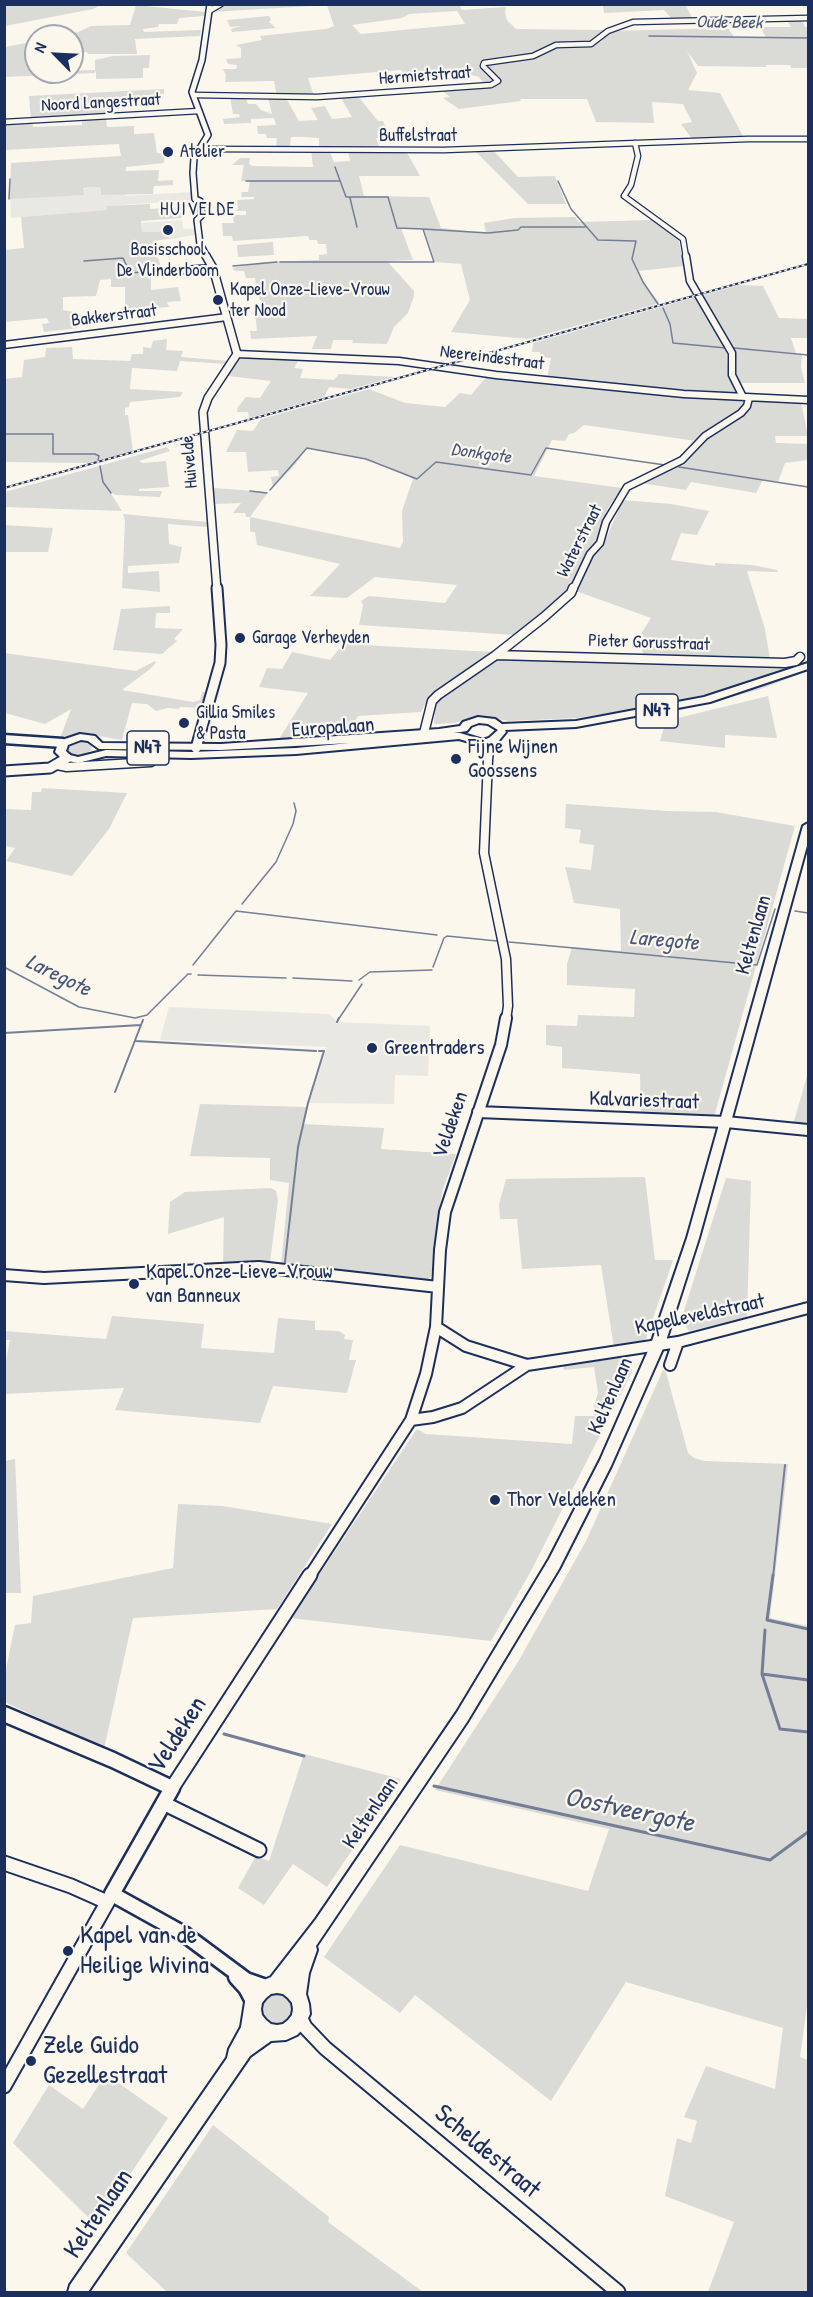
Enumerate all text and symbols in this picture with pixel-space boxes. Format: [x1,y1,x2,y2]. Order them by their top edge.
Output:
water label: Oude Beek [696,12,762,34]
north arrow [24,24,84,84]
text: N [28,39,51,56]
street label: Hermietstraat [378,62,472,90]
street label: Noord Langestraat [41,89,161,117]
street label: Buffelstraat [379,125,457,147]
place label: Atelier [180,141,225,163]
marker: Atelier [161,145,175,159]
district label: HUIVELDE [160,199,236,221]
marker: Basisschool De Vlinderboom [161,223,175,237]
place label: Basisschool De Vlinderboom [117,239,219,282]
place label: Kapel Onze-Lieve-Vrouw ter Nood [230,279,390,322]
marker: Kapel Onze-Lieve-Vrouw ter Nood [211,293,225,307]
street label: Bakkerstraat [70,300,158,332]
street label: Neereindestraat [439,341,545,375]
street label: Huivelde [177,435,203,489]
water label: Donkgote [450,439,512,469]
street label: Waterstraat [552,501,608,581]
place label: Garage Verheyden [252,627,370,649]
street label: Pieter Gorusstraat [588,630,710,656]
marker: Garage Verheyden [233,631,247,645]
road number: N47 [636,694,678,728]
place label: Gillia Smiles & Pasta [196,702,275,744]
street label: Europalaan [291,713,375,743]
marker: Gillia Smiles & Pasta [177,716,191,730]
road number: N47 [127,731,169,765]
place label: Fijne Wijnen Goossens [468,734,558,784]
marker: Fijne Wijnen Goossens [449,752,463,766]
street label: Keltenlaan [731,892,777,978]
water label: Laregote [628,925,700,957]
water label: Laregote [21,949,95,1003]
place label: Greentraders [384,1035,485,1061]
marker: Greentraders [365,1041,379,1055]
street label: Kalvariestraat [589,1086,699,1116]
street label: Veldeken [428,1088,474,1162]
place label: Kapel Onze-Lieve-Vrouw van Banneux [146,1259,333,1309]
marker: Kapel Onze-Lieve-Vrouw van Banneux [127,1277,141,1291]
street label: Kapelleveldstraat [633,1289,767,1341]
street label: Keltenlaan [583,1354,639,1438]
place label: Thor Veldeken [507,1487,616,1513]
marker: Thor Veldeken [488,1493,502,1507]
street label: Veldeken [142,1691,214,1779]
street label: Keltenlaan [338,1772,404,1854]
water label: Oostveergote [561,1782,697,1840]
place label: Kapel van de Heilige Wivina [80,1920,209,1982]
marker: Kapel van de Heilige Wivina [61,1944,75,1958]
place label: Zele Guido Gezellestraat [43,2030,167,2092]
marker: Zele Guido Gezellestraat [24,2054,38,2068]
street label: Scheldestraat [428,2099,546,2205]
street label: Keltenlaan [58,2163,140,2265]

